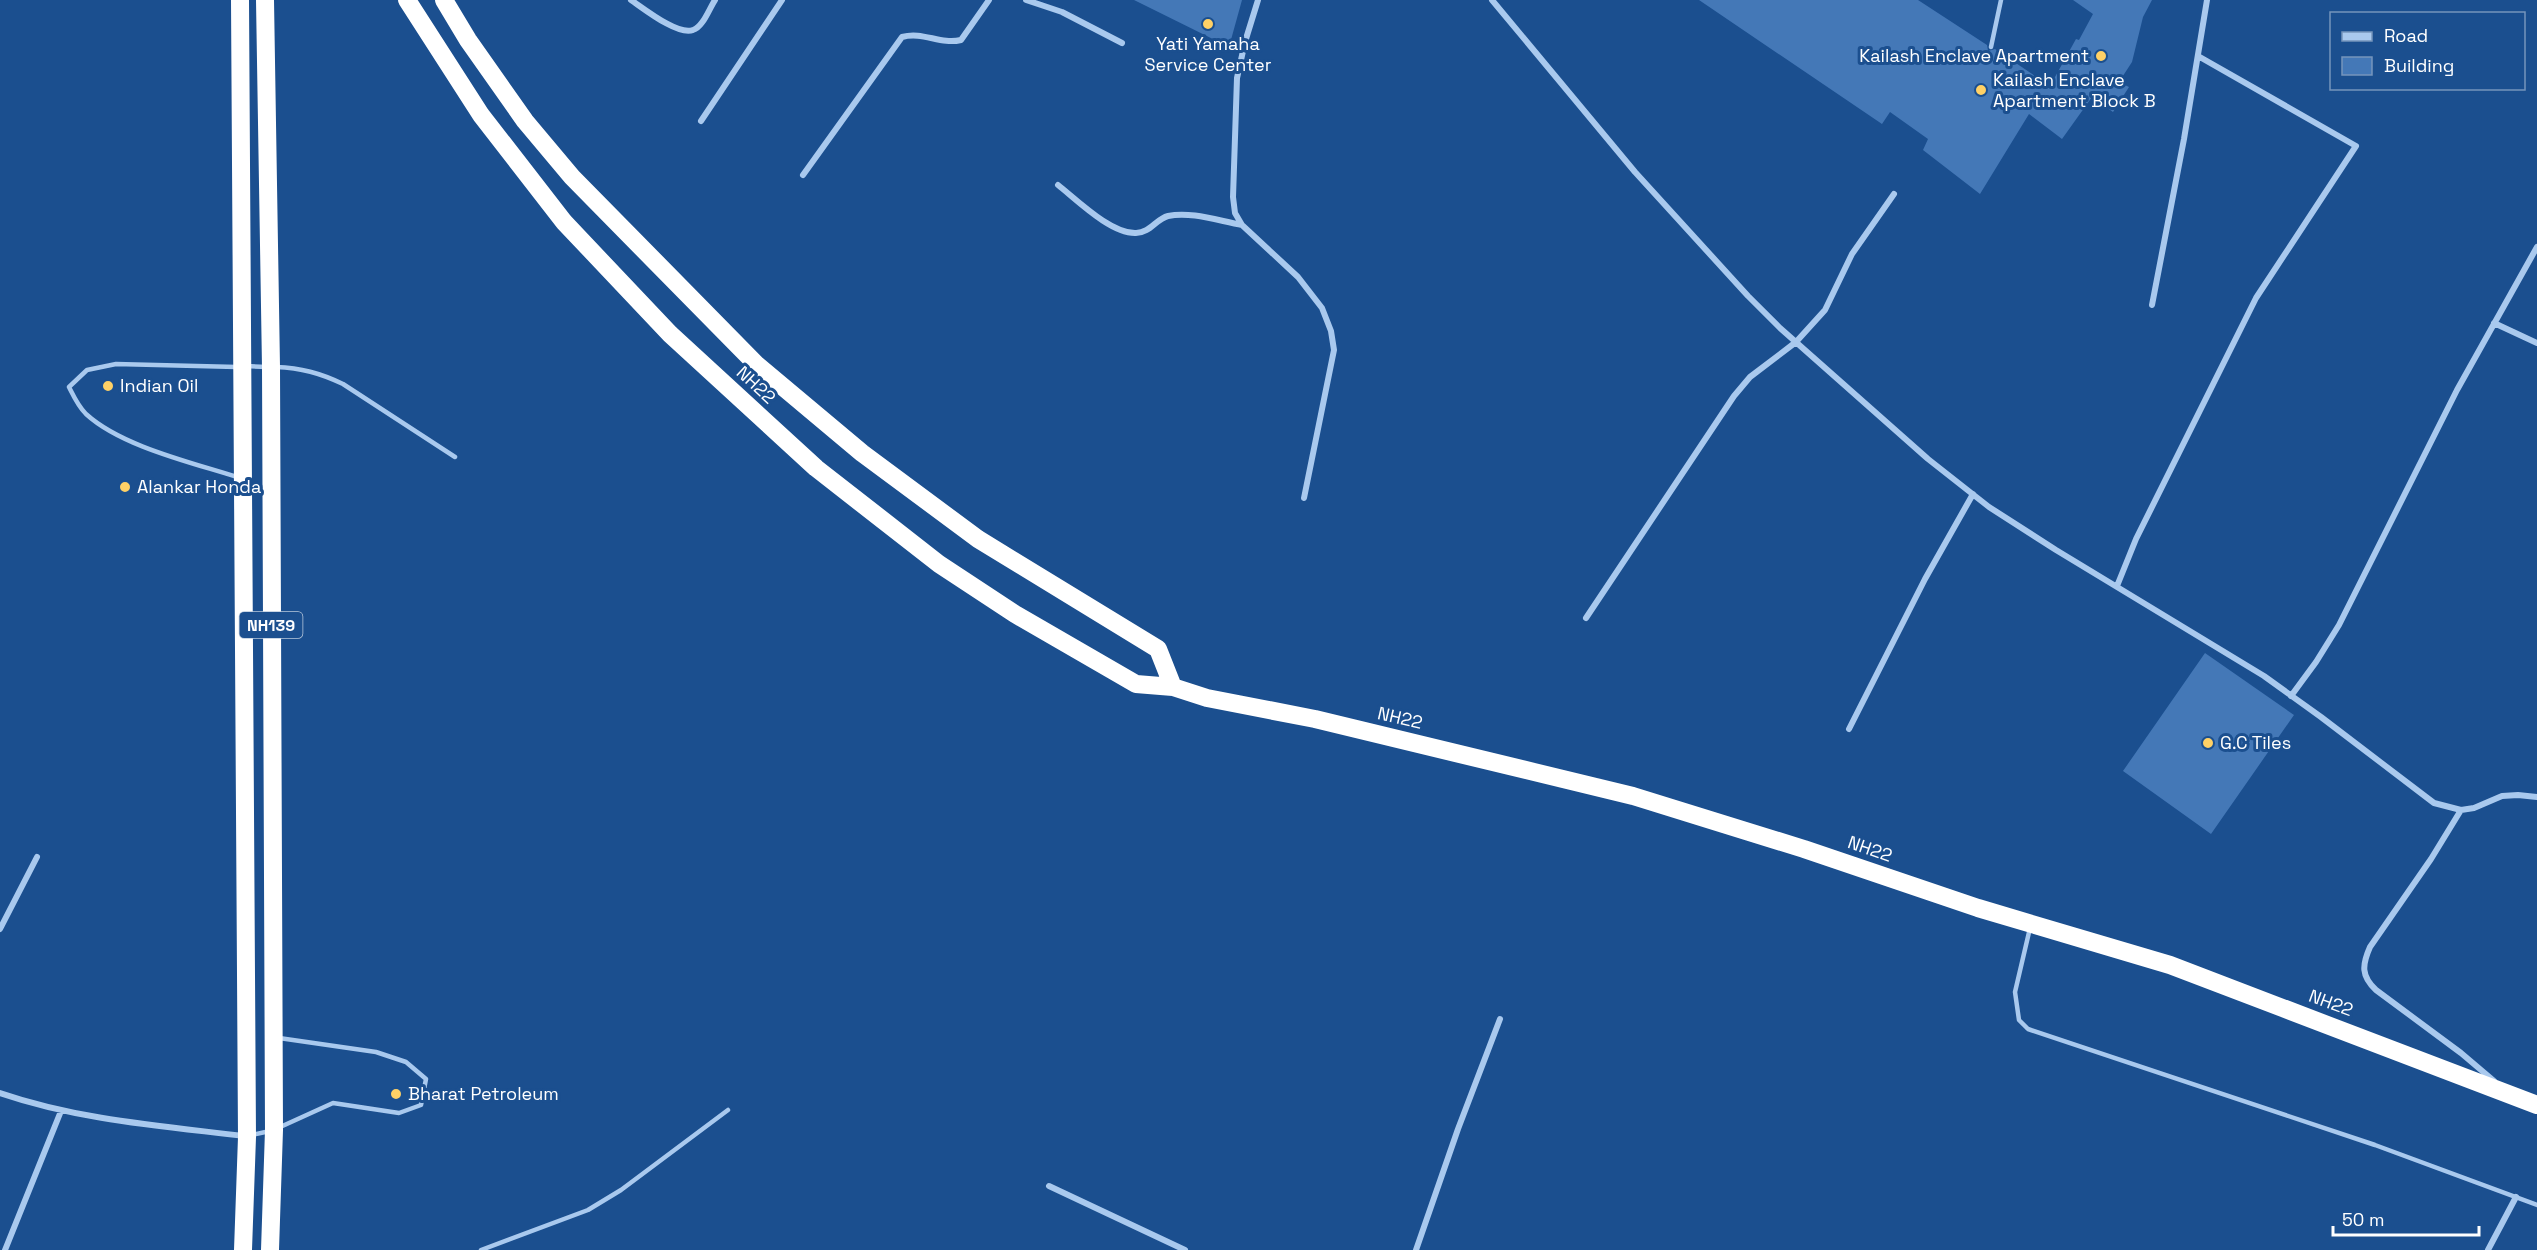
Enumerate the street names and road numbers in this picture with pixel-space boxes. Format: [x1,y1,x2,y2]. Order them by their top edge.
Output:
street label: NH22 [732,361,781,409]
road number: NH139 [240,612,302,638]
street label: NH22 [1375,701,1425,734]
street label: NH22 [1845,830,1895,867]
street label: NH22 [2306,984,2356,1021]

